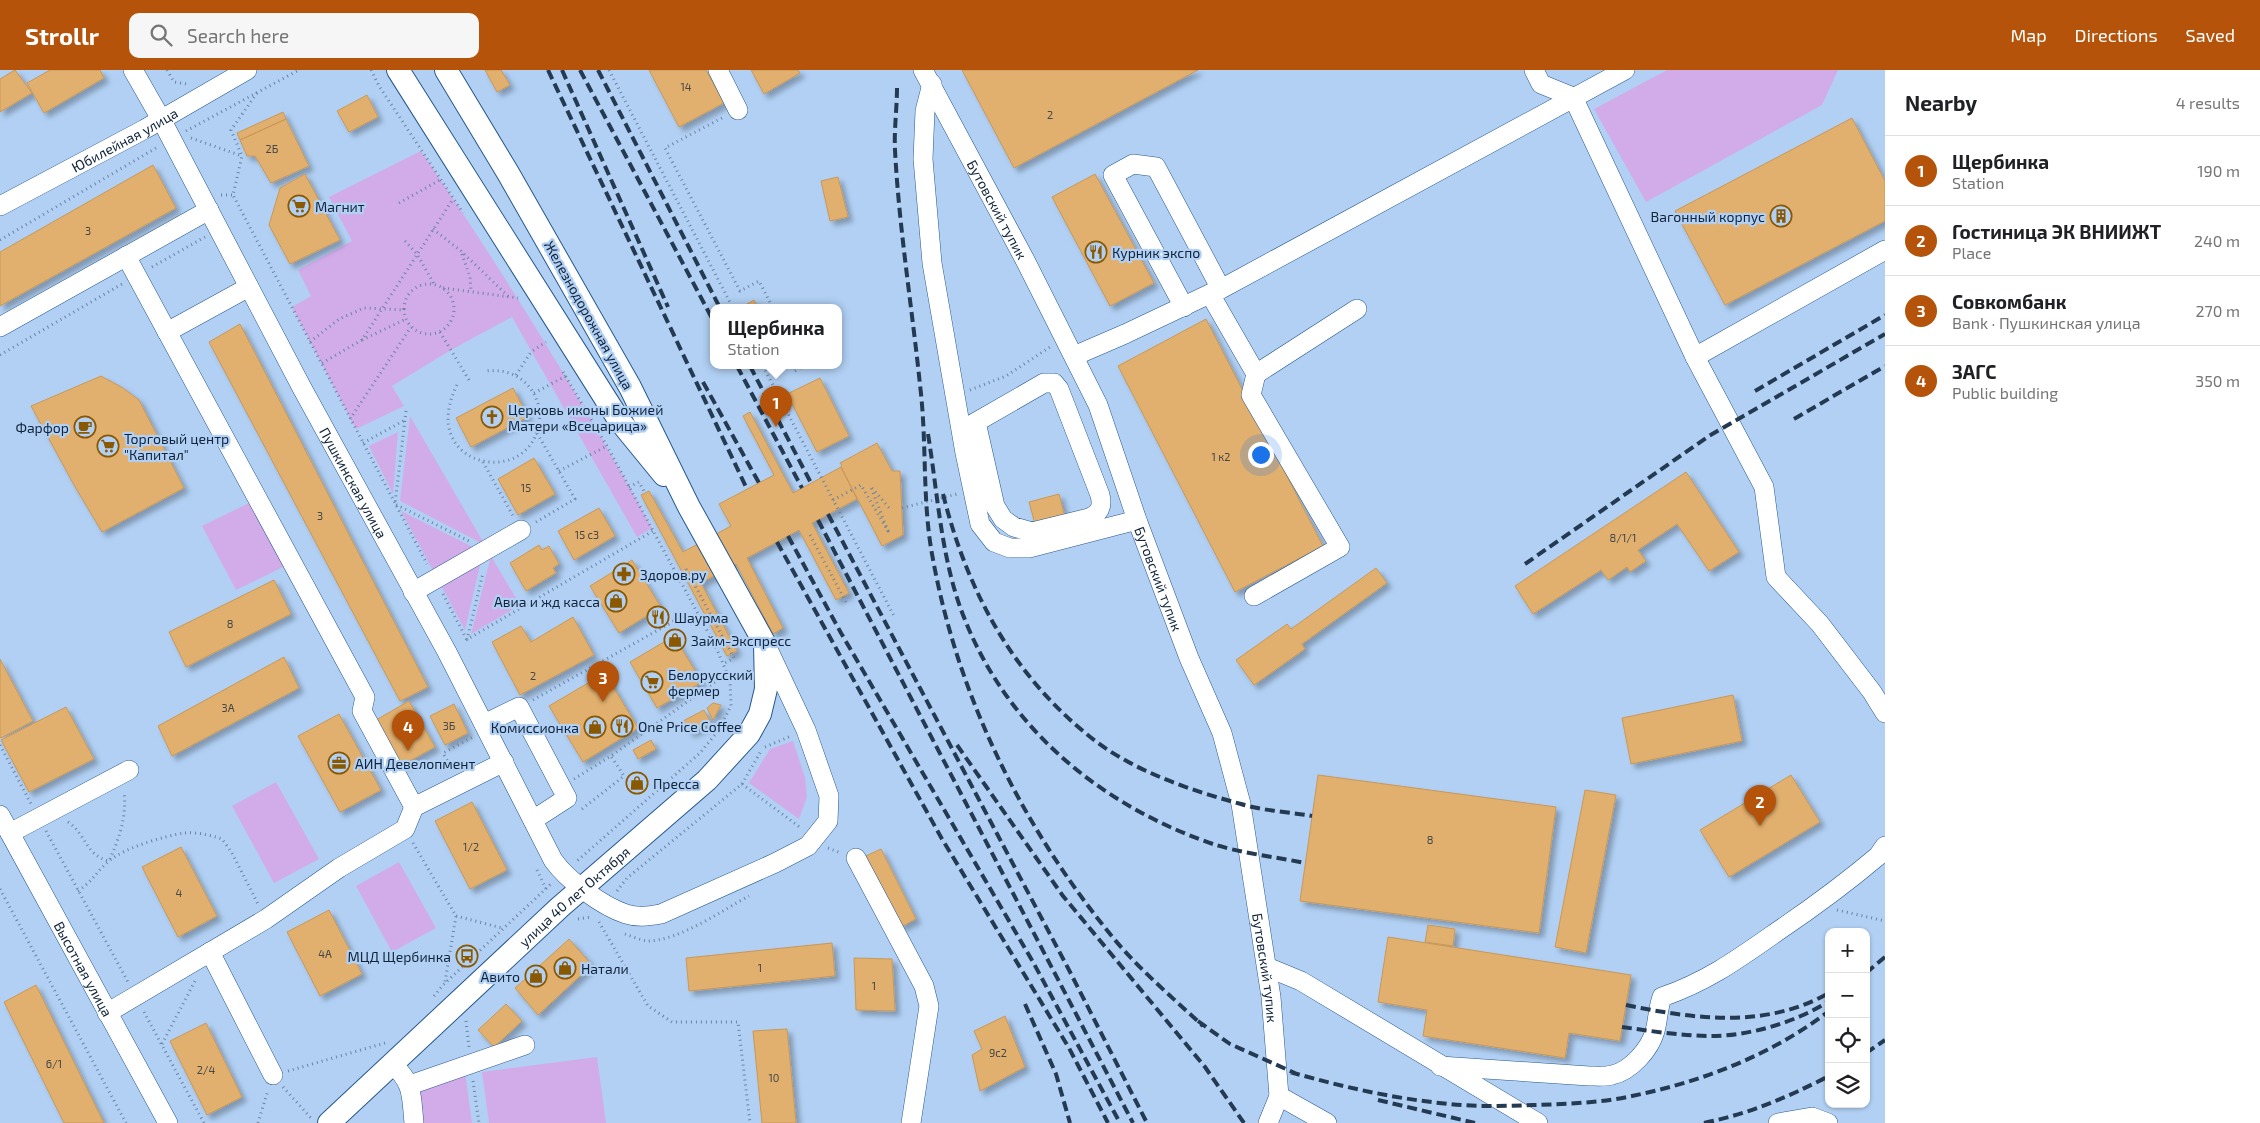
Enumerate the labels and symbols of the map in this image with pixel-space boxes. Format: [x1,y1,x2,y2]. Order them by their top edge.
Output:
house number: 14 [680,80,692,93]
street label: Юбилейная улица [68,104,181,175]
house number: 2 [1047,108,1053,121]
house number: 2Б [266,142,279,155]
street label: Бутовский тупик [964,157,1032,262]
supermarket icon: Магнит [287,194,311,218]
place label: Магнит [315,198,365,215]
building icon: Вагонный корпус [1769,204,1793,228]
place label: Вагонный корпус [1651,208,1765,225]
house number: 3 [85,224,91,237]
street label: Железнодорожная улица [541,238,637,392]
restaurant icon: Курник экспо [1084,240,1108,264]
place label: Курник экспо [1112,244,1200,261]
pin: 1 [760,386,792,427]
place label: Церковь иконы Божией Матери «Всецарица» [508,401,663,434]
church icon: Церковь иконы Божией Матери «Всецарица» [480,405,504,429]
cafe icon: Фарфор [73,415,97,439]
place label: Фарфор [15,419,69,436]
street label: Пушкинская улица [317,424,391,541]
place label: Торговый центр "Капитал" [124,430,229,463]
supermarket icon: Торговый центр "Капитал" [96,434,120,458]
your location [1248,442,1274,468]
house number: 1 к2 [1212,450,1230,463]
house number: 15 [521,481,531,494]
house number: 3 [317,509,323,522]
street label: Бутовский тупик [1132,524,1187,634]
house number: 15 с3 [575,528,599,541]
house number: 8/1/1 [1610,531,1636,544]
pharmacy icon: Здоров.ру [612,562,636,586]
place label: Здоров.ру [640,566,707,583]
shop icon: Авиа и жд касса [604,589,628,613]
place label: Авиа и жд касса [494,593,600,610]
restaurant icon: Шаурма [646,605,670,629]
place label: Шаурма [674,609,729,626]
house number: 8 [227,617,233,630]
shop icon: Займ-Экспресс [663,628,687,652]
place label: Займ-Экспресс [691,632,791,649]
pin: 3 [587,661,619,702]
place label: Белорусский фермер [668,666,753,699]
house number: 2 [530,669,536,682]
supermarket icon: Белорусский фермер [640,670,664,694]
house number: 3А [222,701,235,714]
pin: 4 [392,710,424,751]
restaurant icon: One Price Coffee [610,714,634,738]
shop icon: Комиссионка [583,715,607,739]
place label: One Price Coffee [638,718,742,735]
house number: 3Б [443,719,456,732]
place label: Комиссионка [491,719,579,736]
office icon: АИН Девелопмент [327,751,351,775]
place label: АИН Девелопмент [355,755,475,772]
shop icon: Пресса [625,771,649,795]
place label: Пресса [653,775,699,792]
pin: 2 [1744,785,1776,826]
house number: 8 [1427,833,1433,846]
house number: 1/2 [463,840,479,853]
street label: улица 40 лет Октября [515,842,633,950]
house number: 4 [176,886,183,899]
street label: Бутовский тупик [1250,912,1282,1024]
street label: Высотная улица [51,918,117,1019]
bus stop icon: МЦД Щербинка [455,944,479,968]
house number: 4А [318,947,332,960]
place label: МЦД Щербинка [348,948,451,965]
shop icon: Натали [553,956,577,980]
place label: Натали [581,960,629,977]
house number: 1 [758,961,762,974]
shop icon: Авито [524,964,548,988]
place label: Авито [481,968,520,985]
house number: 1 [872,979,876,992]
house number: 9с2 [989,1046,1007,1059]
house number: 6/1 [46,1057,62,1070]
house number: 2/4 [197,1063,216,1076]
house number: 10 [768,1071,780,1084]

